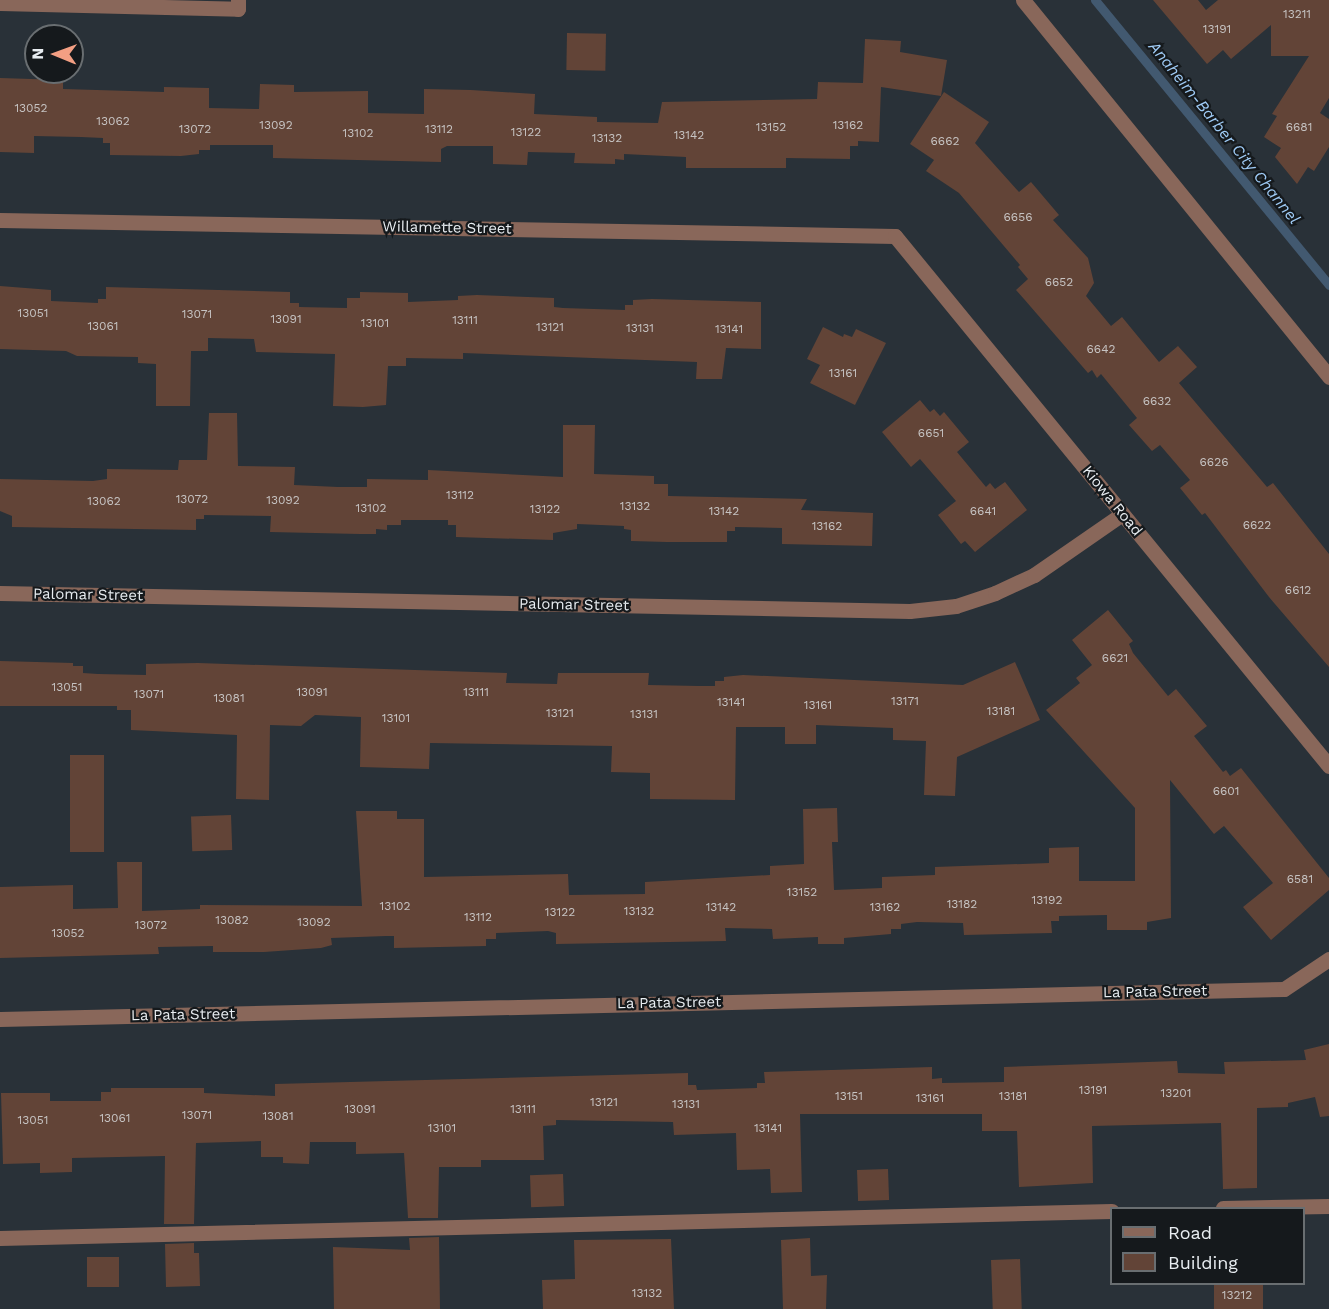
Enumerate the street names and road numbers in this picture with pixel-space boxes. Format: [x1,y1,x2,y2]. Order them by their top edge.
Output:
street label: Willamette Street [382,218,512,238]
street label: Kiowa Road [1078,462,1146,540]
street label: Palomar Street [33,585,143,605]
street label: Palomar Street [519,595,629,615]
street label: La Pata Street [1102,982,1208,1002]
street label: La Pata Street [616,993,722,1013]
street label: La Pata Street [130,1005,236,1025]

